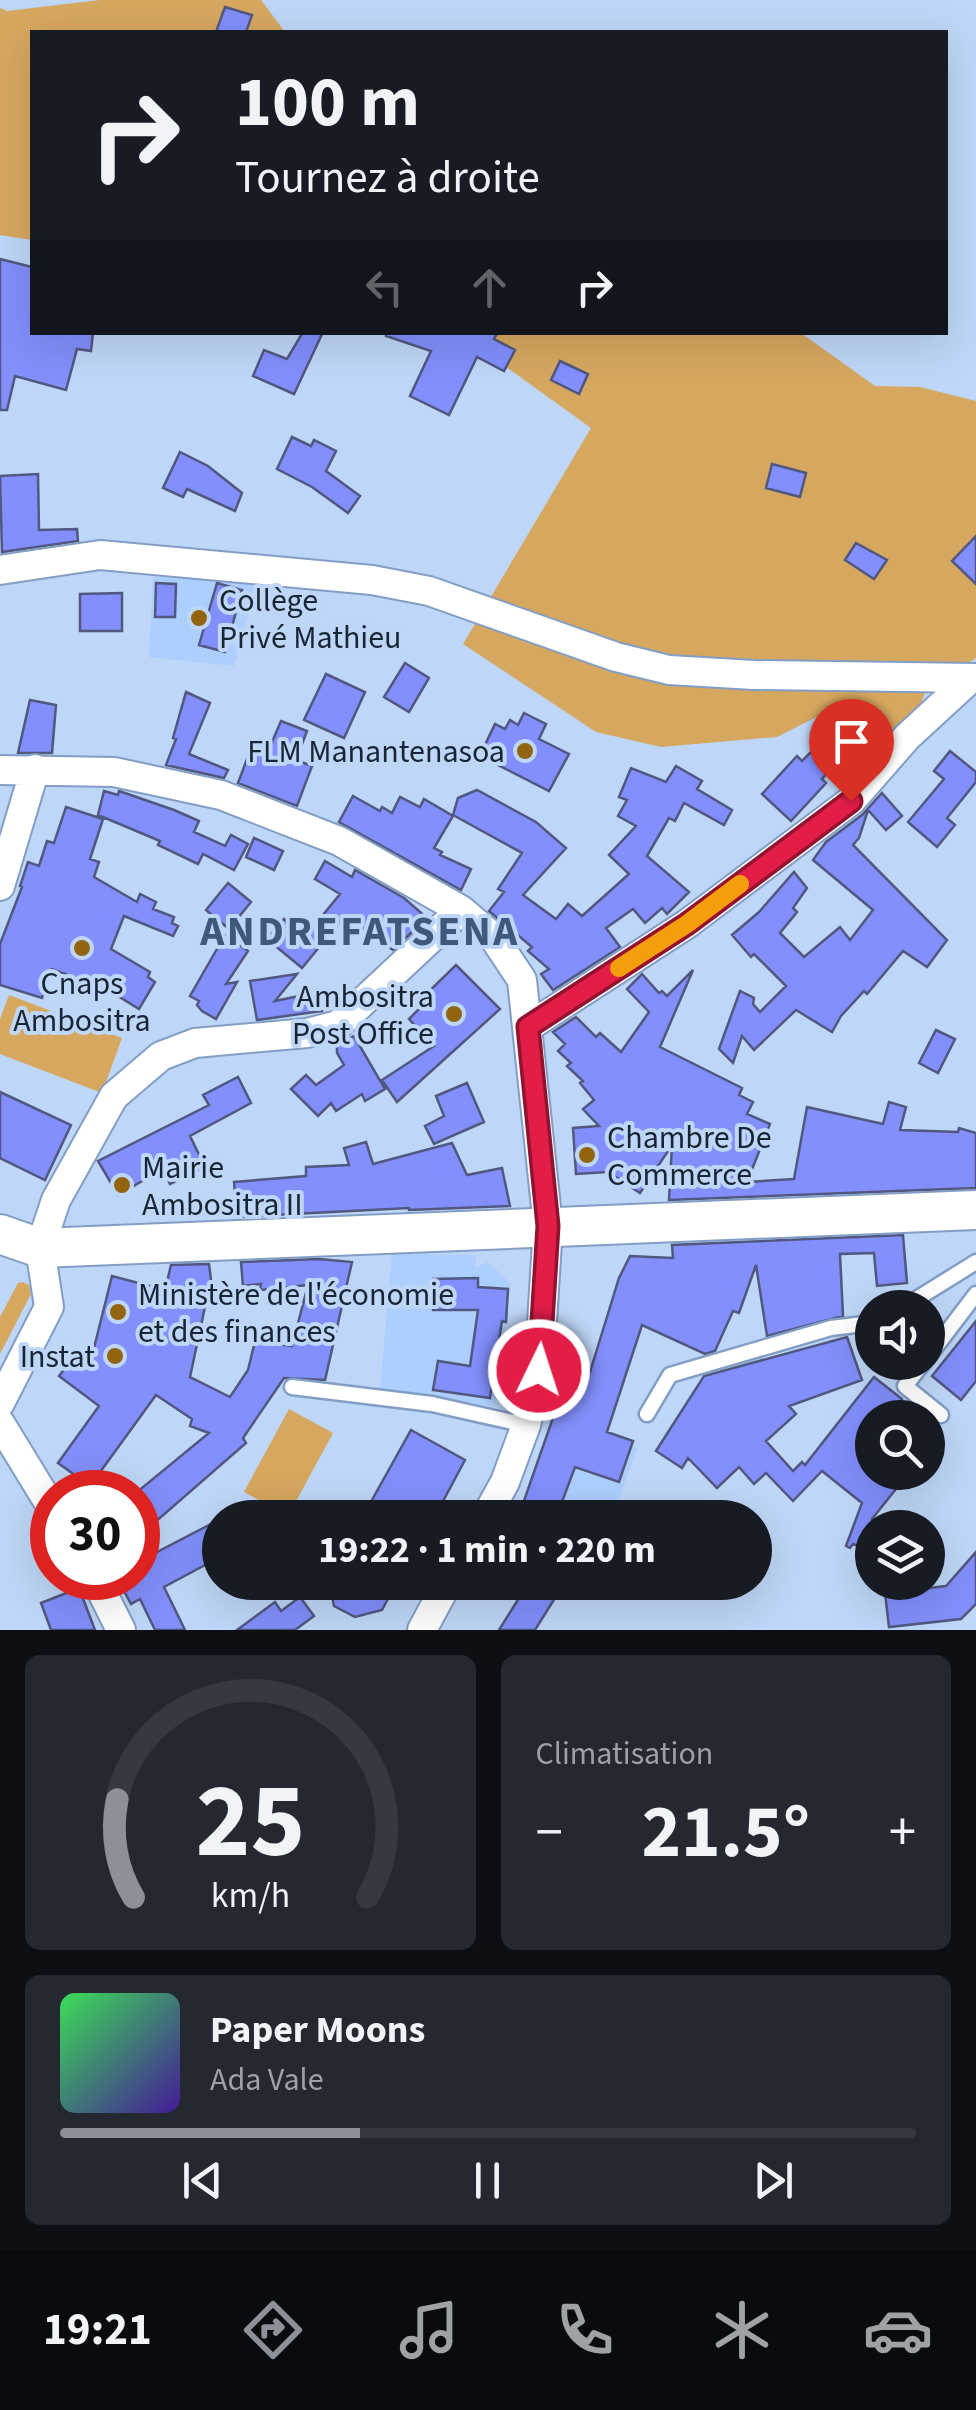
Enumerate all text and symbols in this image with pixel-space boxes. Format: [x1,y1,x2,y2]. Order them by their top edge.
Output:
text: 100 m [235,53,420,153]
icon: right [70,70,200,200]
text: Tournez à droite [235,146,540,210]
icon: left [357,260,412,315]
icon: ahead [462,260,517,315]
icon: right [567,260,622,315]
place label: Collège Privé Mathieu [219,578,402,661]
marker: Collège Privé Mathieu [188,607,210,629]
pin [809,699,894,802]
icon: arrive [824,714,879,769]
place label: FLM Manantenasoa [247,729,505,775]
marker: FLM Manantenasoa [514,740,536,762]
district label: ANDREFATSENA [199,902,520,962]
marker: Cnaps Ambositra [71,937,93,959]
place label: Cnaps Ambositra [13,961,151,1044]
place label: Ambositra Post Office [292,974,434,1057]
marker: Ambositra Post Office [443,1003,465,1025]
place label: Chambre De Commerce [607,1115,772,1198]
marker: Chambre De Commerce [576,1144,598,1166]
place label: Mairie Ambositra II [142,1145,303,1228]
marker: Mairie Ambositra II [111,1174,133,1196]
place label: Ministère de l'économie et des finances [138,1272,454,1355]
map controls [855,1290,945,1600]
button: sound [855,1290,945,1380]
marker: Ministère de l'économie et des finances [107,1301,129,1323]
position arrow [487,1318,591,1422]
place label: Instat [20,1334,95,1380]
marker: Instat [104,1345,126,1367]
button: search [855,1400,945,1490]
speed limit sign: 30 [30,1470,160,1600]
button: layers [855,1510,945,1600]
text: 19:22 · 1 min · 220 m [318,1523,656,1577]
text: Climatisation [536,1731,713,1777]
text: 25 [195,1749,305,1897]
text: 21.5° [641,1779,810,1886]
text: − [536,1794,563,1872]
text: + [889,1794,916,1872]
text: km/h [211,1870,290,1921]
text: Paper Moons [210,2003,425,2057]
text: Ada Vale [210,2057,324,2103]
icon: previous [175,2153,230,2208]
icon: pause [460,2153,515,2208]
icon: next [746,2153,801,2208]
icon: directions [238,2295,308,2365]
icon: music [394,2295,464,2365]
icon: phone [550,2295,620,2365]
icon: climate [707,2295,777,2365]
icon: car [863,2295,933,2365]
text: 19:21 [43,2298,152,2362]

